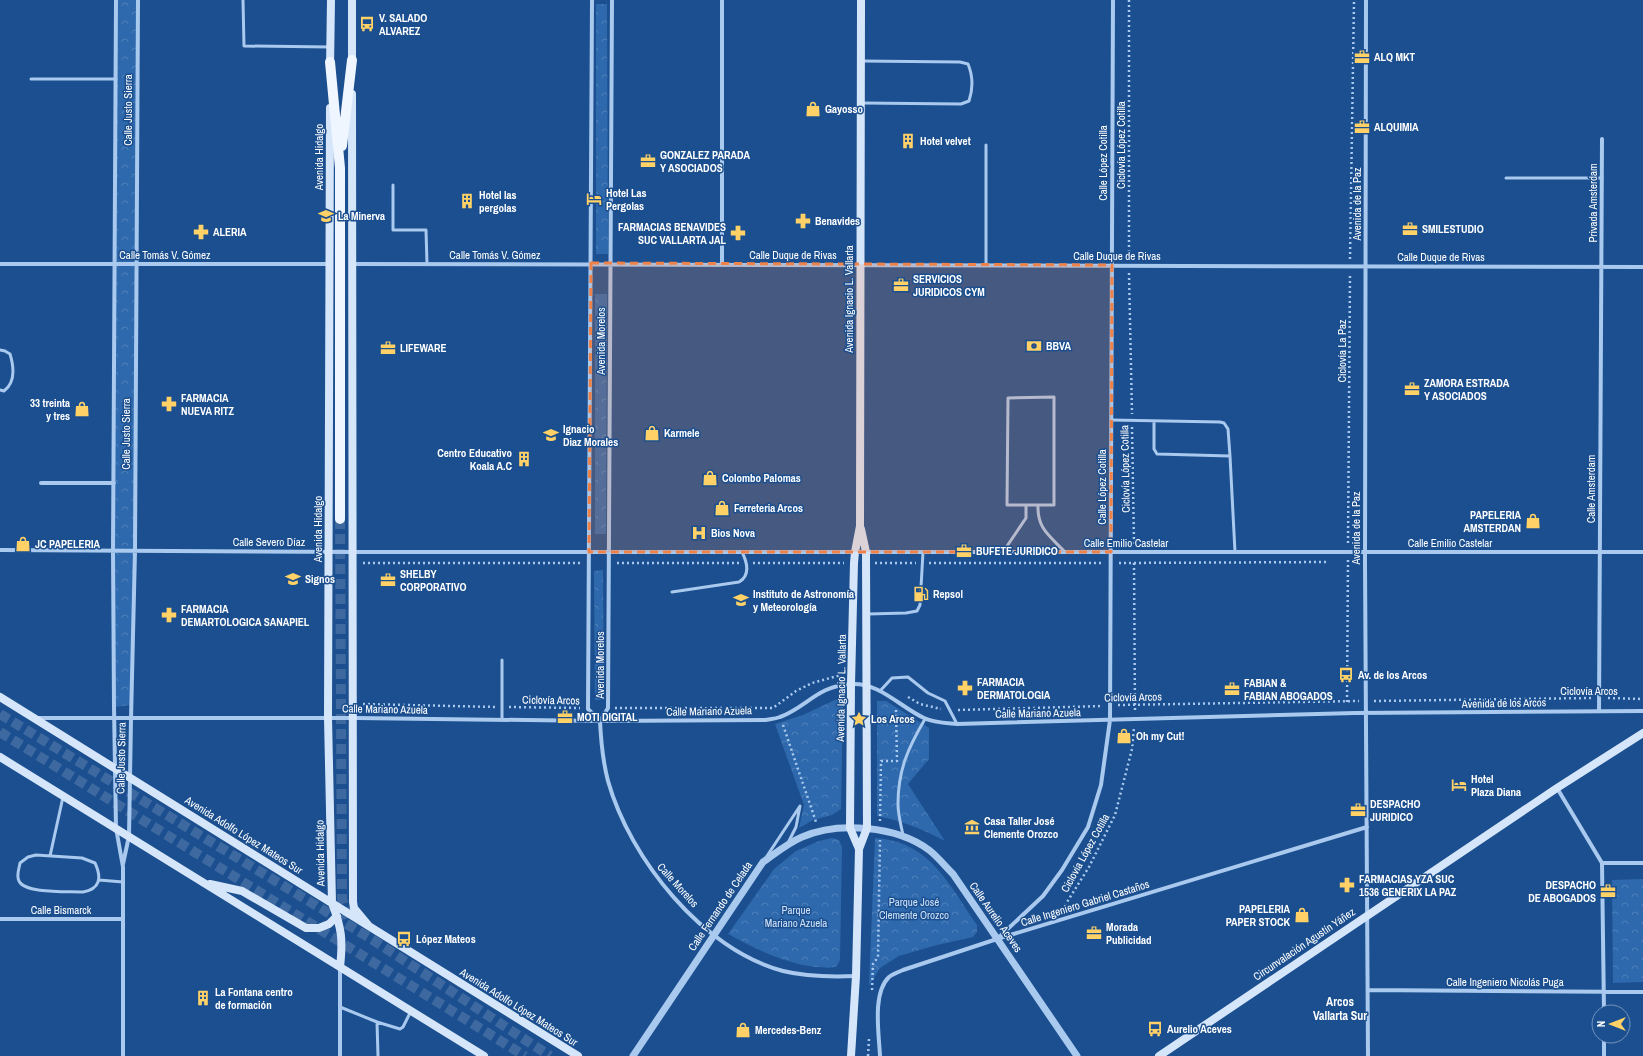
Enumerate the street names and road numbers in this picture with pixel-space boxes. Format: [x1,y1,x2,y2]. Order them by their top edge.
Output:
street label: Calle Justo Sierra [121,74,135,146]
street label: Ciclovía López Cotilla [1114,101,1128,189]
street label: Avenida Hidalgo [312,124,326,191]
street label: Calle López Cotilla [1096,125,1110,201]
street label: Privada Amsterdam [1586,163,1600,243]
street label: Avenida de la Paz [1350,167,1364,242]
street label: Avenida Ignacio L. Vallarta [842,245,856,354]
street label: Calle Tomás V. Gómez [119,248,211,262]
street label: Calle Tomás V. Gómez [449,248,541,262]
street label: Calle Duque de Rivas [749,248,837,262]
street label: Calle Duque de Rivas [1073,249,1161,263]
street label: Calle Duque de Rivas [1397,250,1485,264]
street label: Avenida Morelos [594,307,608,376]
street label: Ciclovía La Paz [1335,319,1349,383]
street label: Calle Justo Sierra [119,398,133,470]
street label: Ciclovía López Cotilla [1117,425,1133,513]
street label: Calle López Cotilla [1095,449,1109,525]
street label: Calle Amsterdam [1584,455,1598,523]
street label: Avenida de la Paz [1349,491,1363,566]
street label: Avenida Hidalgo [311,496,325,563]
street label: Calle Severo Díaz [233,535,306,549]
street label: Calle Emilio Castelar [1084,536,1168,550]
street label: Calle Emilio Castelar [1408,536,1492,550]
street label: Avenida Morelos [593,631,607,700]
street label: Avenida Ignacio L. Vallarta [833,634,849,743]
street label: Ciclovía Arcos [1560,684,1618,698]
street label: Ciclovía Arcos [1104,689,1162,705]
street label: Ciclovía Arcos [522,692,580,708]
street label: Avenida de los Arcos [1461,695,1547,711]
street label: Calle Mariano Azuela [342,701,428,717]
street label: Calle Mariano Azuela [666,703,752,719]
street label: Calle Mariano Azuela [995,705,1081,721]
street label: Calle Justo Sierra [113,722,129,794]
street label: Avenida Adolfo López Mateos Sur [182,792,305,877]
street label: Ciclovía López Cotilla [1058,811,1112,895]
street label: Avenida Hidalgo [312,820,328,887]
street label: Calle Fernando de Celada [685,859,755,953]
street label: Calle Morelos [654,860,702,911]
street label: Calle Ingeniero Gabriel Castaños [1019,877,1152,929]
street label: Calle Aurelio Aceves [967,879,1026,955]
street label: Calle Bismarck [31,903,92,917]
street label: Circunvalación Agustín Yáñez [1250,904,1358,983]
street label: Avenida Adolfo López Mateos Sur [457,964,580,1049]
street label: Calle Ingeniero Nicolás Puga [1446,975,1564,989]

